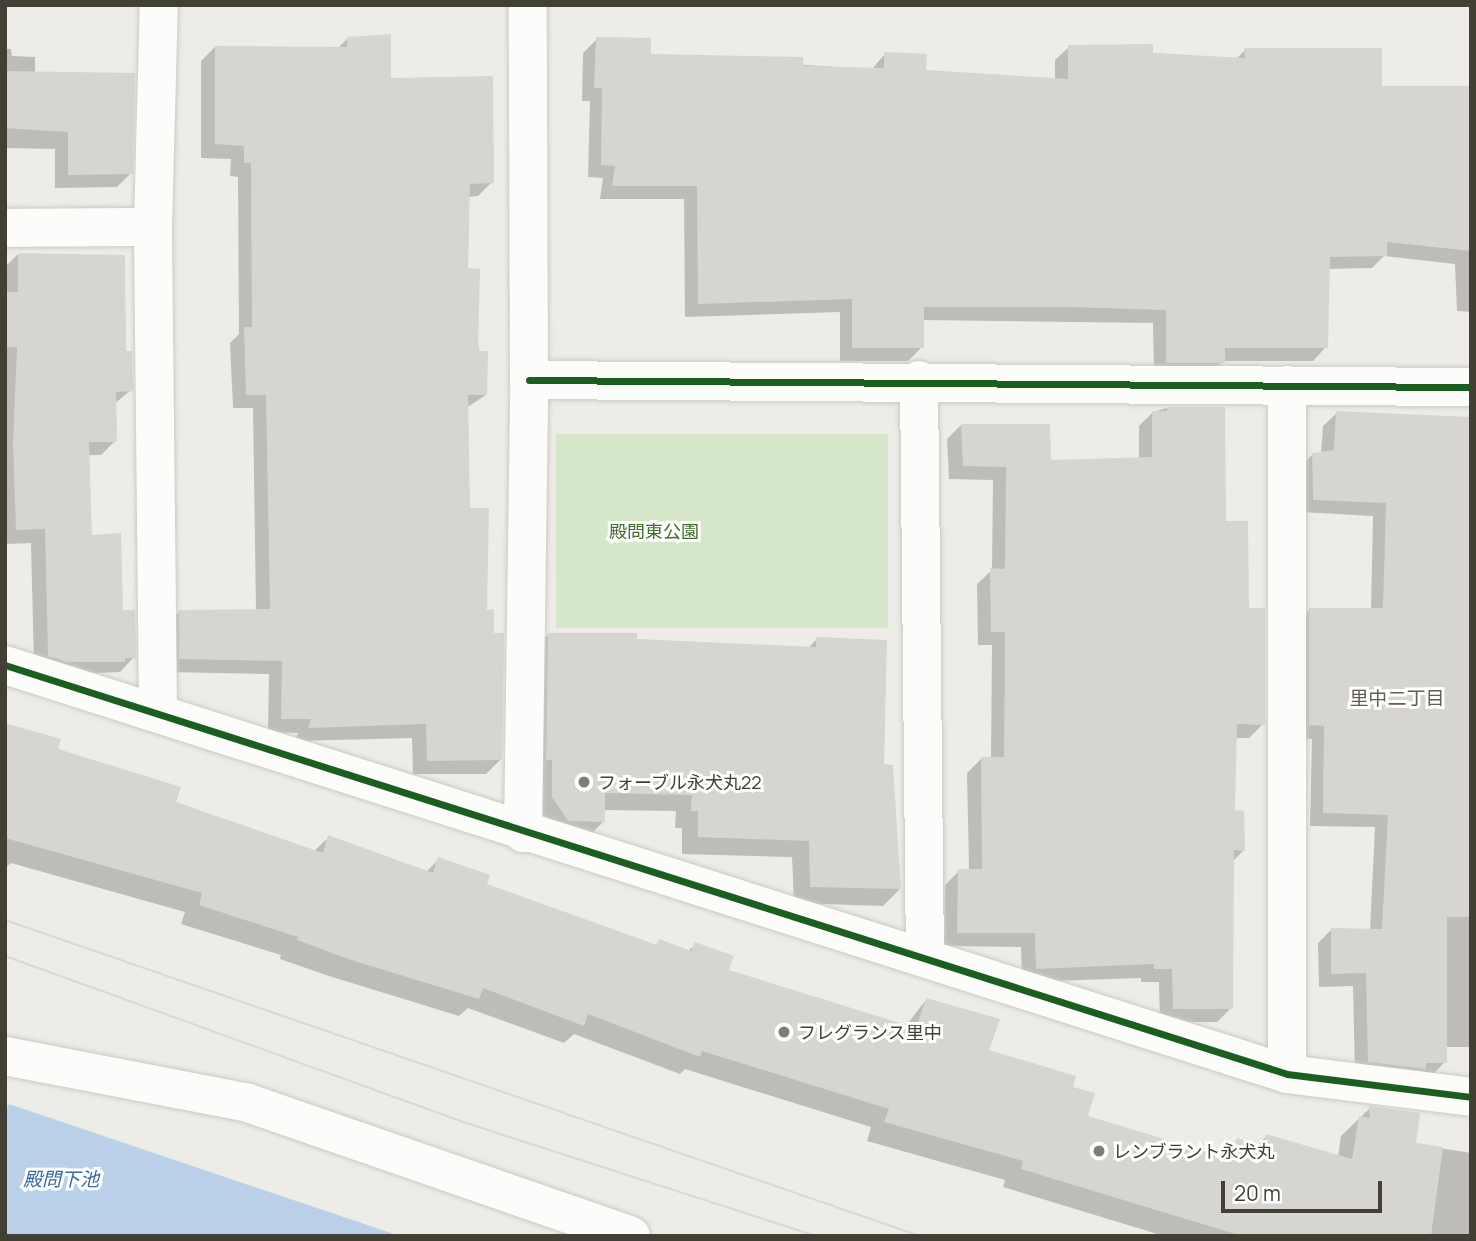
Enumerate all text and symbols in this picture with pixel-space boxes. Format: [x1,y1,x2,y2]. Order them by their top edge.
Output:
park label: 殿問東公園 [609,520,699,542]
district label: 里中二丁目 [1350,688,1444,710]
place label: フォーブル永犬丸22 [598,771,763,793]
marker: フォーブル永犬丸22 [576,774,592,790]
place label: フレグランス里中 [798,1021,942,1043]
marker: フレグランス里中 [776,1024,792,1040]
place label: レンブラント永犬丸 [1113,1140,1275,1162]
marker: レンブラント永犬丸 [1091,1143,1107,1159]
scale bar [1224,1168,1385,1212]
water label: 殿問下池 [23,1169,99,1191]
text: 20 m [1234,1179,1281,1207]

